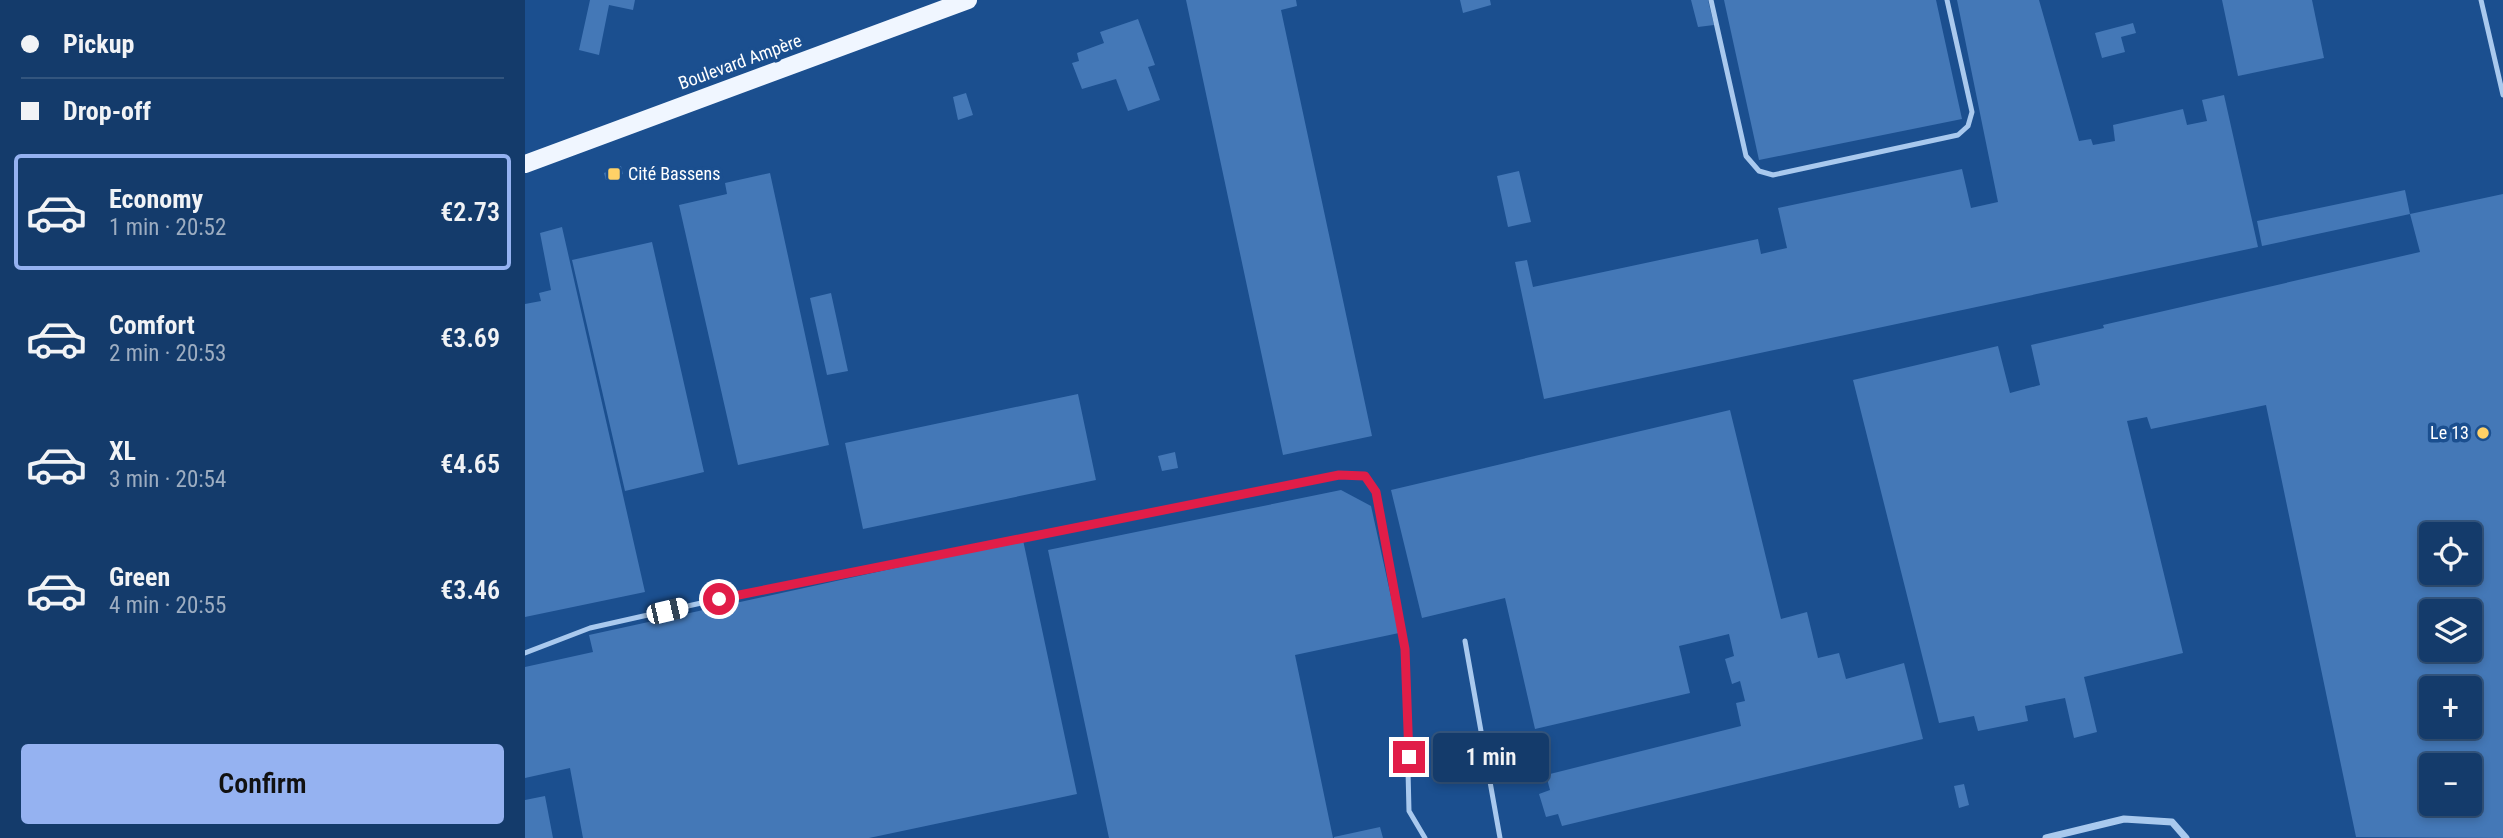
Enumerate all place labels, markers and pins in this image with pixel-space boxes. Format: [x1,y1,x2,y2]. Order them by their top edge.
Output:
place label: Cité Bassens [628,163,720,184]
marker: Cité Bassens [606,166,622,182]
place label: Le 13 [2430,422,2469,443]
marker: Le 13 [2475,425,2491,441]

